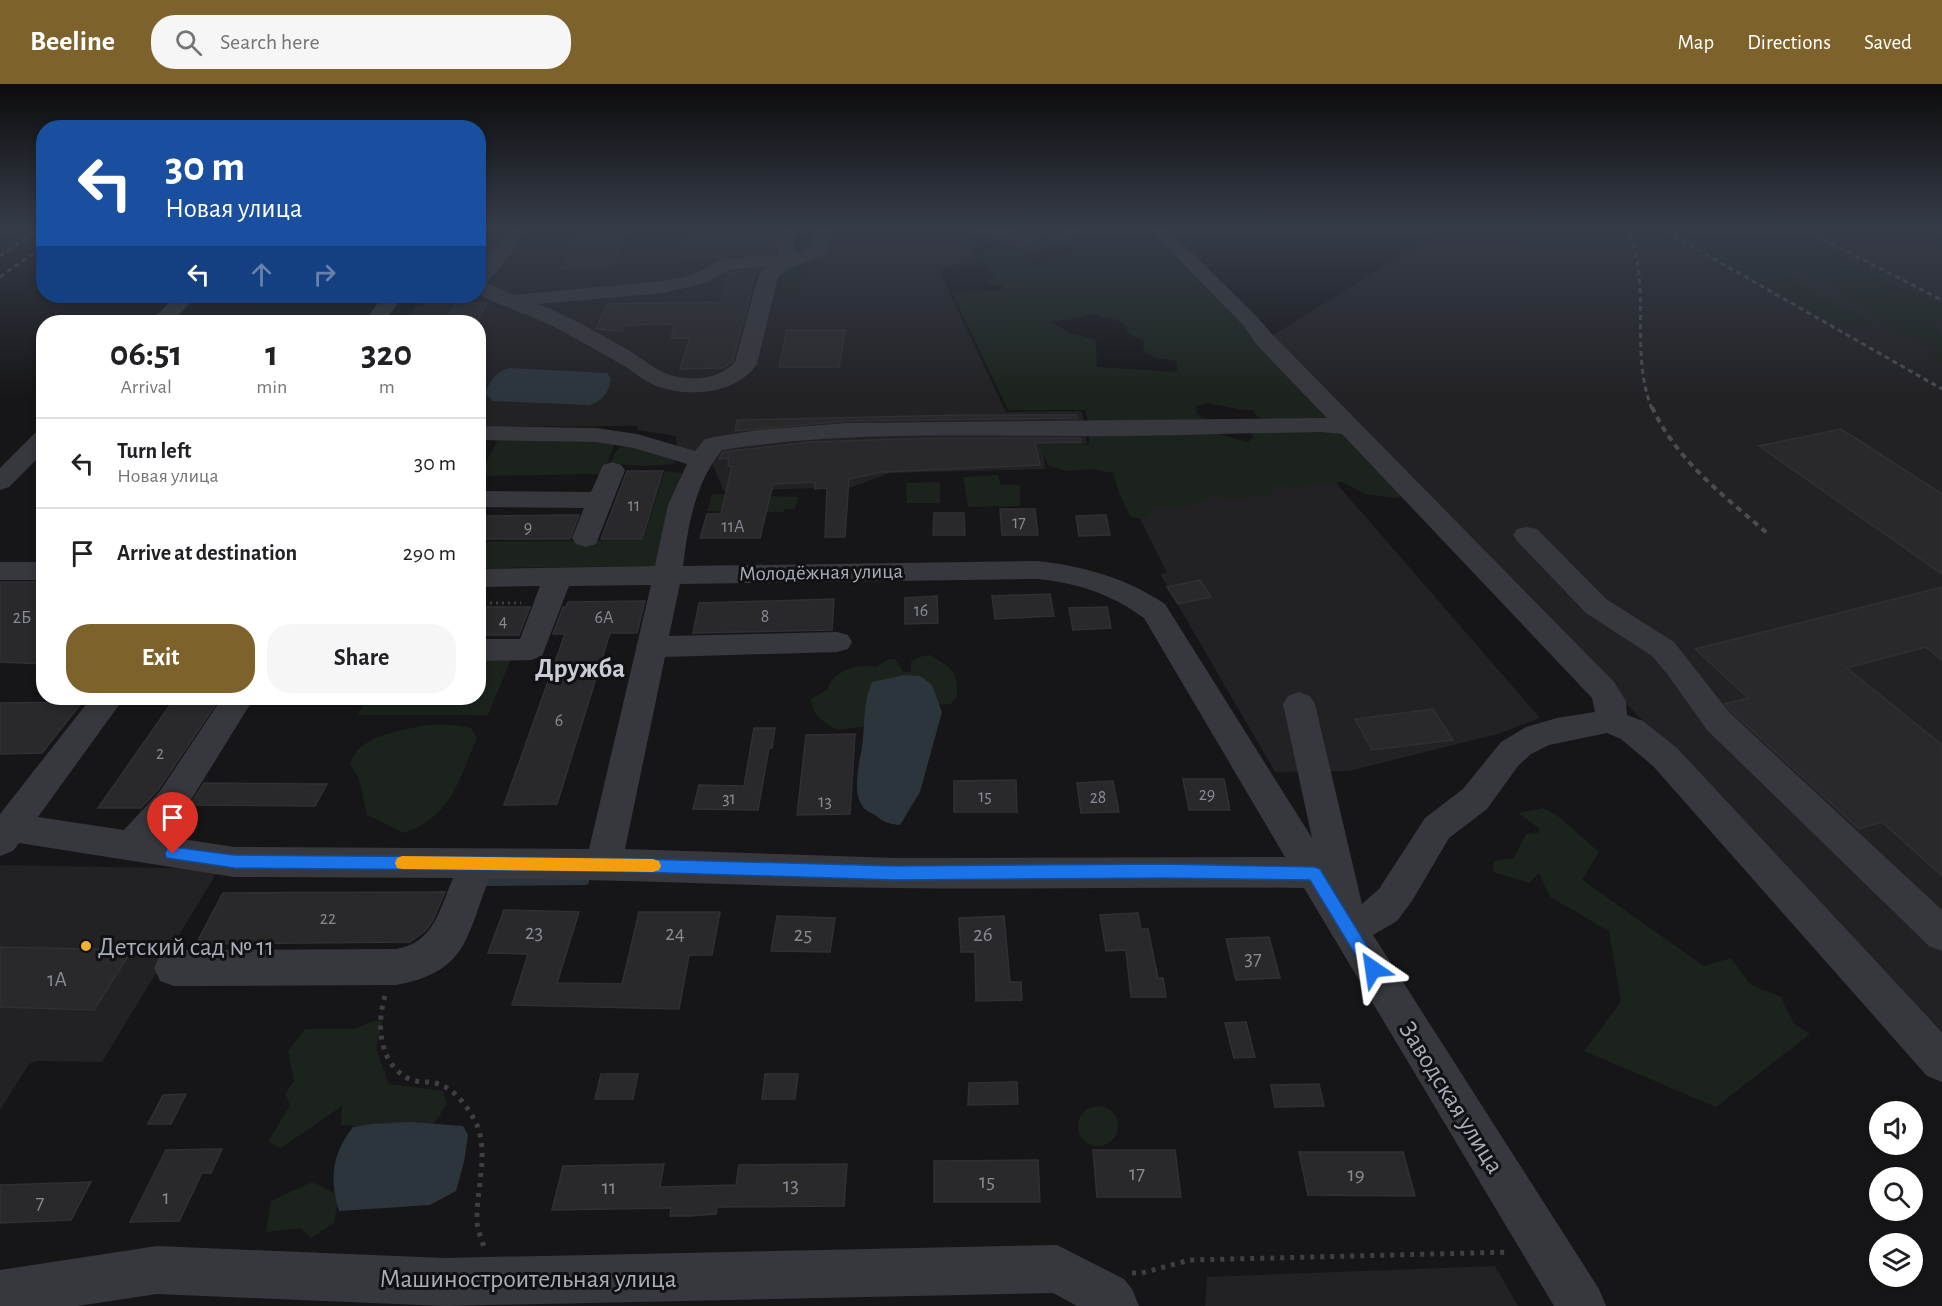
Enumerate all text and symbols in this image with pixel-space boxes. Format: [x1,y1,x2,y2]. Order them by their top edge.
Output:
search box [151,15,571,69]
icon: search [172,26,205,59]
text: Beeline [30,28,115,56]
text: Search here [220,31,320,53]
text: Map [1678,32,1714,53]
text: Directions [1747,32,1831,53]
text: Saved [1864,32,1912,53]
icon: left [66,144,144,222]
text: 30 m [165,146,245,188]
text: Новая улица [165,195,302,222]
icon: left [182,258,215,291]
icon: ahead [245,258,278,291]
icon: right [308,258,341,291]
text: 06:51 [110,336,183,372]
text: 1 [265,336,278,372]
text: 320 [361,336,412,372]
text: Arrival [120,377,172,397]
text: min [256,377,287,397]
text: m [379,377,395,397]
text: Turn left [117,440,191,462]
icon: left [66,447,99,480]
text: 30 m [414,452,456,474]
text: Новая улица [117,466,219,486]
house number: 11 [628,497,640,515]
house number: 17 [1012,514,1026,532]
house number: 11А [722,518,745,536]
house number: 9 [524,519,532,537]
icon: arrive [66,537,99,570]
text: Arrive at destination [117,542,297,564]
text: 290 m [403,542,456,564]
street label: Молодёжная улица [739,561,904,584]
house number: 16 [914,602,928,620]
house number: 8 [761,608,769,626]
house number: 2Б [13,609,31,627]
house number: 6А [594,609,614,627]
house number: 4 [499,613,508,631]
button: Exit [66,624,255,693]
button: Share [267,624,456,693]
district label: Дружба [535,655,625,683]
house number: 6 [555,712,563,730]
house number: 2 [156,745,164,763]
house number: 29 [1199,786,1215,804]
house number: 15 [978,788,992,806]
house number: 28 [1090,789,1106,807]
house number: 31 [722,790,736,808]
pin [147,792,198,854]
house number: 13 [818,793,832,811]
icon: arrive [156,801,189,834]
house number: 22 [320,910,336,928]
house number: 23 [525,922,543,943]
house number: 24 [665,923,685,944]
house number: 25 [794,924,812,945]
house number: 26 [973,924,993,945]
place label: Детский сад № 11 [98,934,274,960]
position arrow [1341,937,1405,1001]
marker: Детский сад № 11 [79,939,93,953]
house number: 37 [1244,948,1262,969]
house number: 1А [47,969,67,990]
street label: Заводская улица [1394,1017,1508,1178]
map controls [1869,1101,1923,1287]
button: sound [1869,1101,1923,1155]
house number: 17 [1129,1163,1145,1184]
house number: 19 [1347,1164,1365,1185]
button: search [1869,1167,1923,1221]
house number: 15 [979,1171,995,1192]
house number: 13 [783,1175,799,1196]
house number: 11 [602,1177,616,1198]
house number: 1 [162,1187,170,1208]
house number: 7 [36,1192,45,1213]
button: layers [1869,1233,1923,1287]
street label: Машиностроительная улица [379,1266,677,1292]

